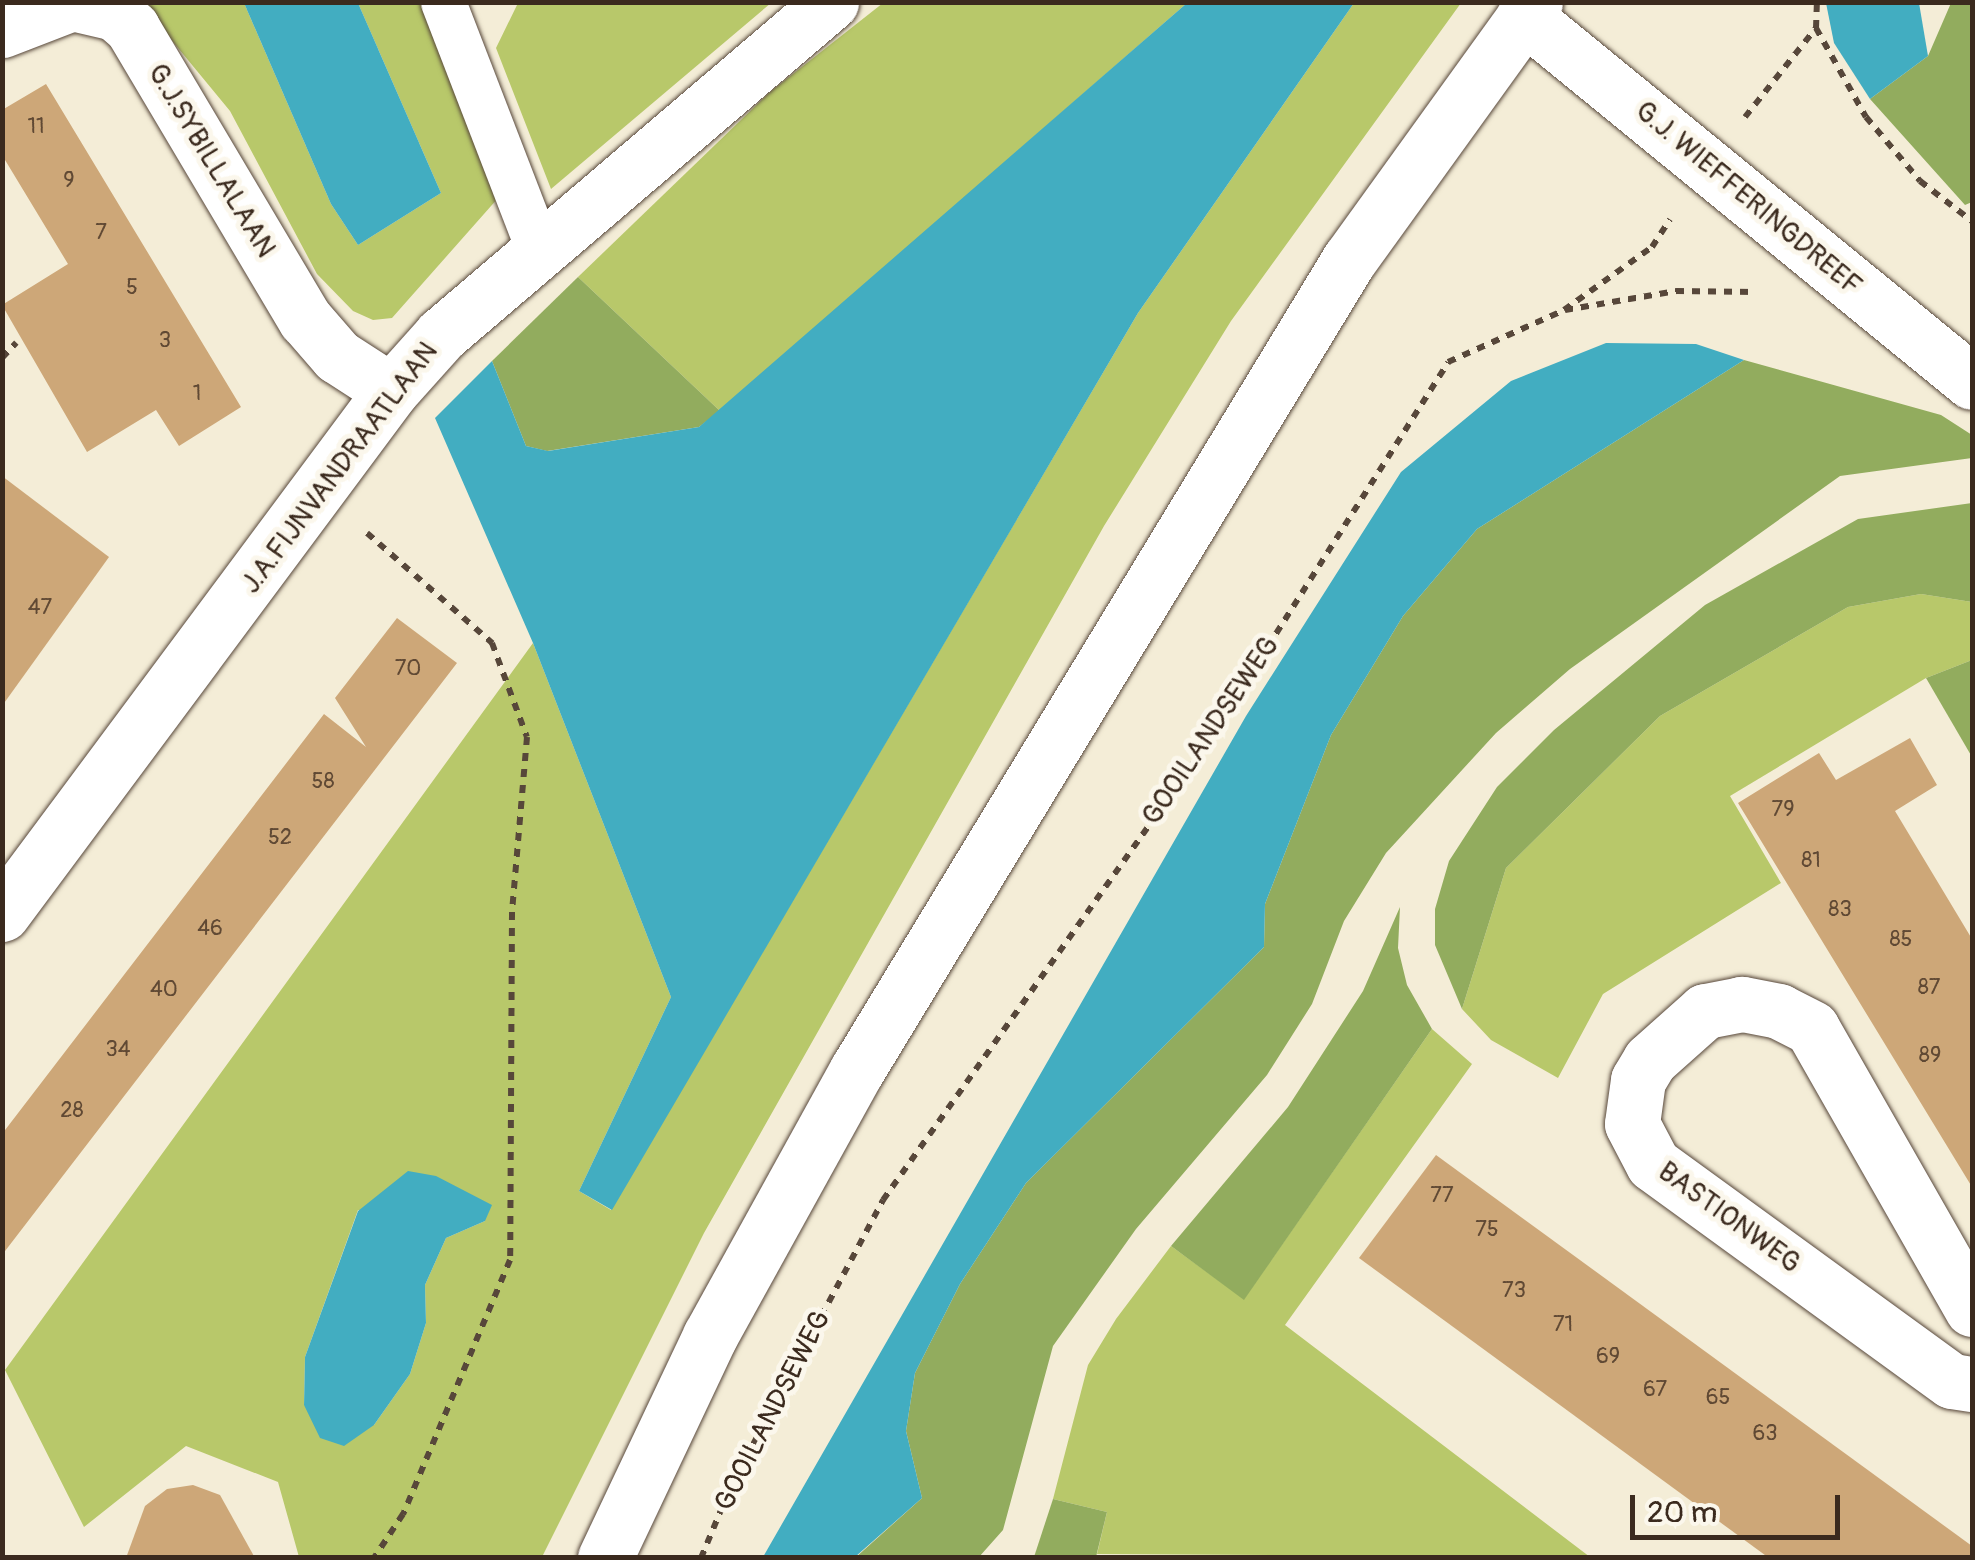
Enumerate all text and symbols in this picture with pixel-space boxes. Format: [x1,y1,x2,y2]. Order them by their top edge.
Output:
street label: G.J.SYBILLALAAN [140,58,282,264]
street label: G.J. WIEFFERINGDREEF [1628,95,1868,303]
house number: 11 [27,114,45,140]
house number: 9 [63,168,75,194]
house number: 7 [95,220,107,246]
house number: 5 [126,275,138,301]
house number: 3 [159,328,171,354]
street label: J.A.FIJNVANDRAATLAAN [235,336,445,600]
house number: 1 [193,381,201,407]
house number: 47 [28,595,52,621]
street label: GOOILANDSEWEG [1135,630,1287,832]
house number: 70 [395,656,421,682]
house number: 58 [311,769,335,795]
house number: 79 [1772,797,1794,823]
house number: 52 [268,825,292,851]
house number: 81 [1801,848,1821,874]
house number: 83 [1828,897,1852,923]
house number: 46 [197,916,223,942]
house number: 85 [1889,927,1913,953]
house number: 87 [1918,975,1940,1001]
house number: 40 [150,977,178,1003]
house number: 34 [105,1037,131,1063]
house number: 89 [1919,1043,1941,1069]
house number: 28 [60,1098,84,1124]
street label: BASTIONWEG [1651,1155,1807,1281]
house number: 77 [1430,1183,1454,1209]
house number: 75 [1475,1217,1499,1243]
house number: 73 [1502,1278,1526,1304]
street label: GOOILANDSEWEG [708,1305,838,1517]
house number: 71 [1553,1312,1573,1338]
house number: 69 [1596,1344,1620,1370]
house number: 67 [1643,1377,1667,1403]
house number: 65 [1706,1385,1730,1411]
house number: 63 [1752,1421,1778,1447]
scale bar [1635,1475,1845,1537]
text: 20 m [1647,1494,1717,1531]

